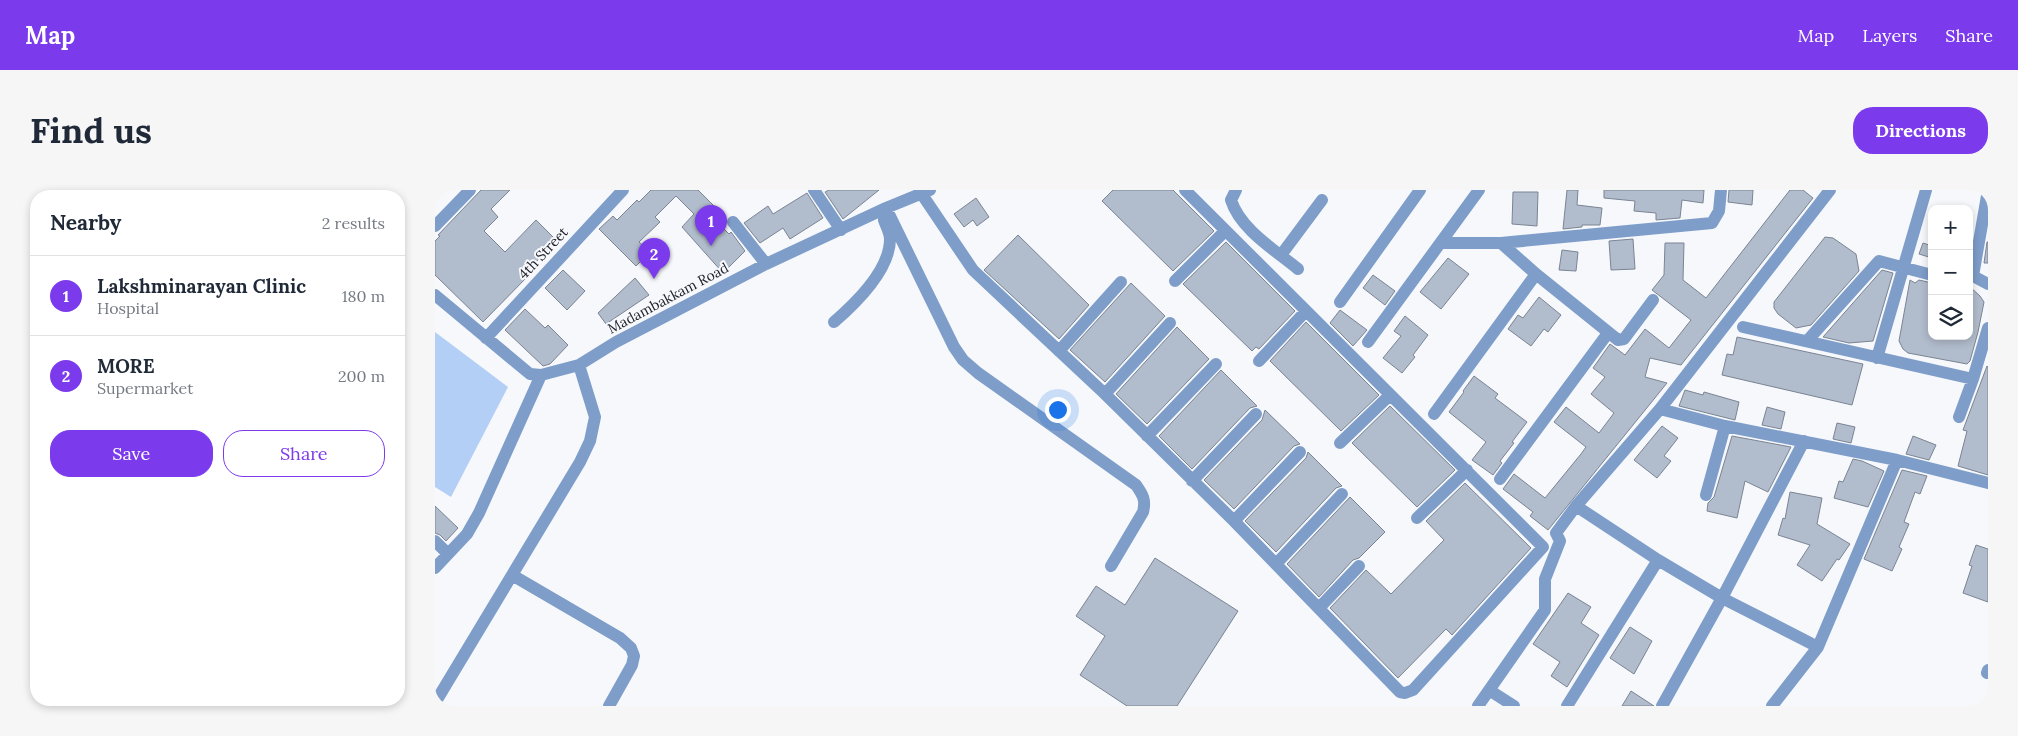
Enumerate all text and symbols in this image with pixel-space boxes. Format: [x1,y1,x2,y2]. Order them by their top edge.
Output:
text: Map [25,20,75,51]
text: Map [1798,24,1834,47]
text: Layers [1862,24,1917,47]
text: Share [1945,24,1993,47]
button: Directions [1853,107,1988,154]
text: Find us [30,108,152,153]
pin: 1 [695,205,727,246]
map controls [1928,205,1973,340]
button: + [1928,205,1973,250]
text: Nearby [50,209,121,236]
text: 2 results [322,213,385,233]
street label: 4th Street [514,223,572,283]
pin: 2 [638,238,670,279]
button: − [1928,250,1973,295]
street label: Madambakkam Road [604,258,732,338]
text: Lakshminarayan Clinic [97,274,306,298]
text: 1 [63,286,69,306]
text: 180 m [342,286,385,306]
button: layers [1928,295,1973,340]
text: Hospital [97,298,159,318]
text: MORE [97,354,155,378]
text: 2 [62,366,70,386]
text: 200 m [338,366,385,386]
text: Supermarket [97,378,193,398]
your location [1045,397,1071,423]
button: Save [50,430,213,477]
button: Share [223,430,385,477]

